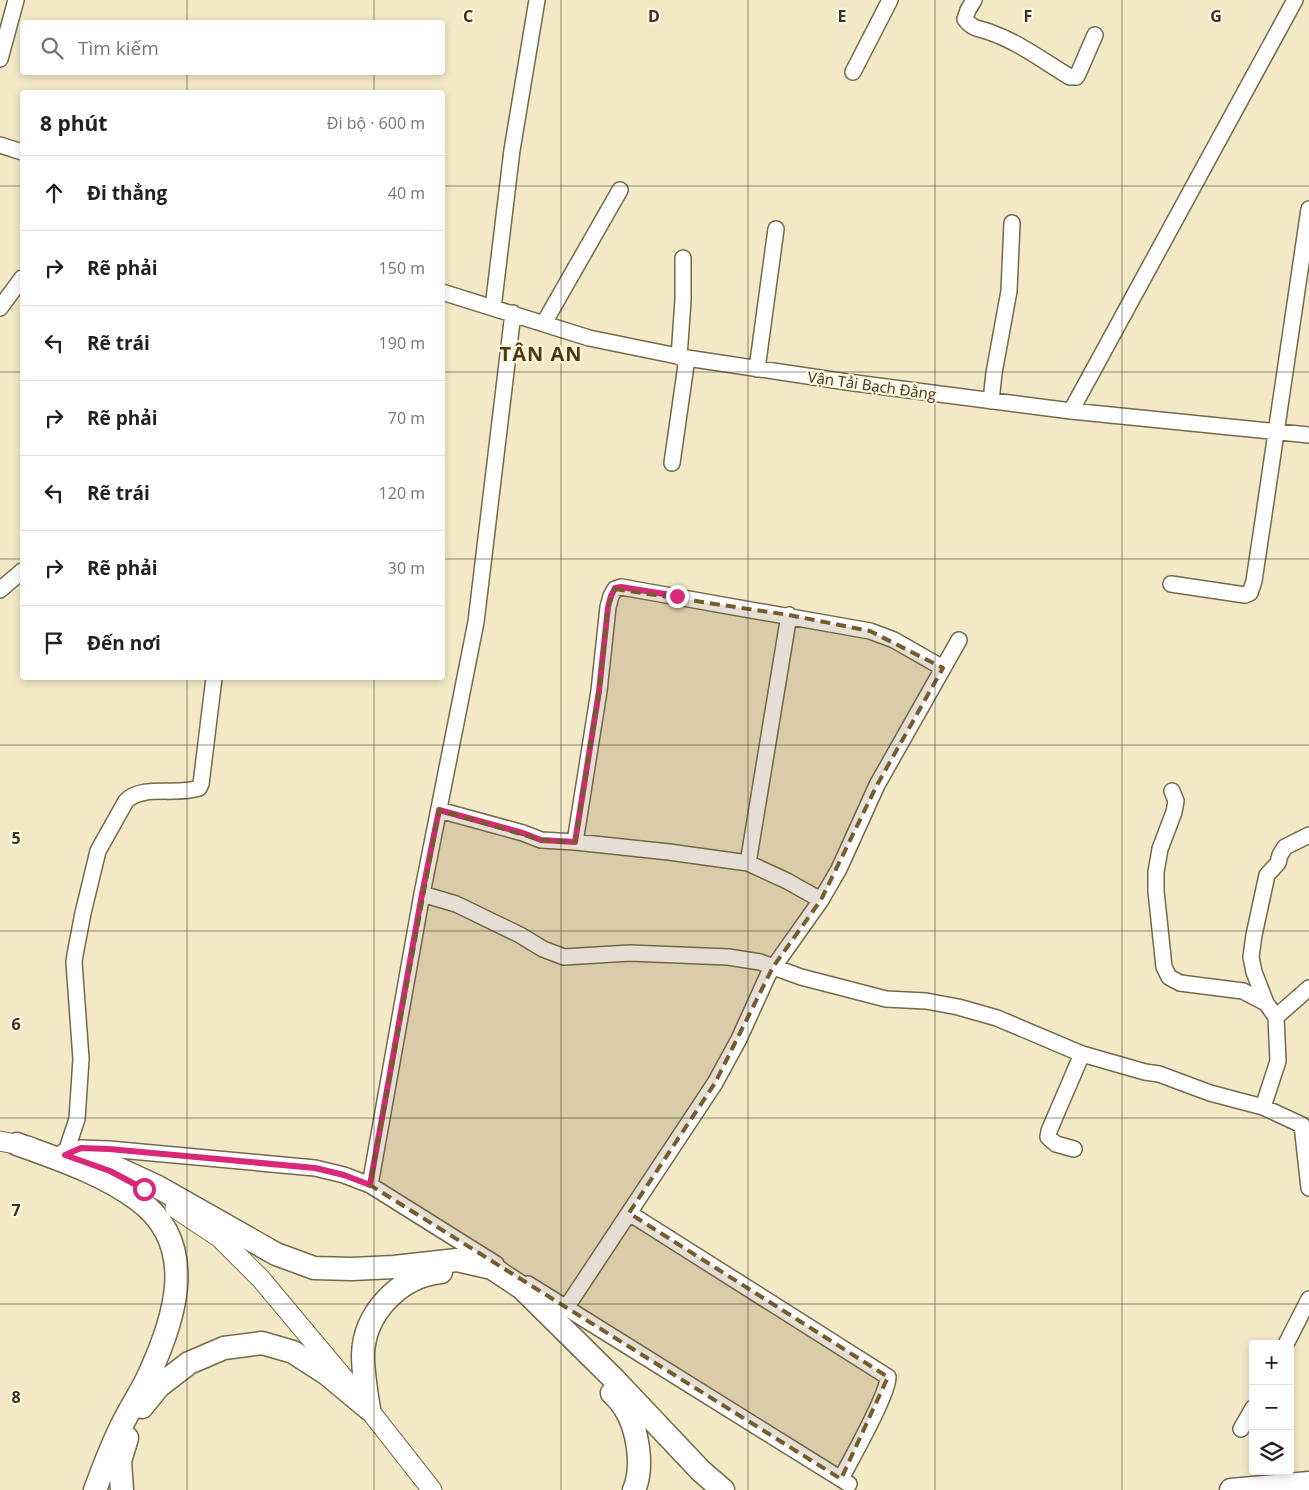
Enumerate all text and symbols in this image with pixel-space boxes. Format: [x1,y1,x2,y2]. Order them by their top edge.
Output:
text: C [463,5,473,27]
text: D [648,5,660,27]
text: E [838,5,847,27]
text: F [1024,5,1032,27]
text: G [1210,5,1222,27]
search box [20,20,445,75]
icon: search [38,34,66,62]
text: Tìm kiếm [78,35,159,61]
text: 8 phút [40,109,107,137]
text: Đi bộ · 600 m [327,112,425,134]
icon: ahead [40,179,68,207]
text: Đi thẳng [87,180,167,206]
text: 40 m [388,182,425,204]
icon: right [40,254,68,282]
text: Rẽ phải [87,255,158,281]
text: 150 m [379,257,425,279]
icon: left [40,329,68,357]
text: Rẽ trái [87,330,150,356]
text: 190 m [379,332,425,354]
district label: TÂN AN [500,340,582,367]
street label: Vận Tải Bạch Đằng [806,366,938,404]
icon: right [40,404,68,432]
text: Rẽ phải [87,405,158,431]
text: 70 m [388,407,425,429]
icon: left [40,479,68,507]
text: Rẽ trái [87,480,150,506]
text: 120 m [379,482,425,504]
icon: right [40,554,68,582]
text: Rẽ phải [87,555,158,581]
text: 30 m [388,557,425,579]
route end [666,585,689,608]
icon: arrive [40,629,68,657]
text: Đến nơi [87,630,161,656]
text: 5 [11,827,21,849]
text: 6 [11,1013,21,1035]
route start [133,1178,156,1201]
text: 7 [11,1199,21,1221]
map controls [1249,1340,1294,1475]
button: + [1249,1340,1294,1385]
button: − [1249,1385,1294,1430]
text: 8 [11,1386,21,1408]
button: layers [1249,1430,1294,1475]

